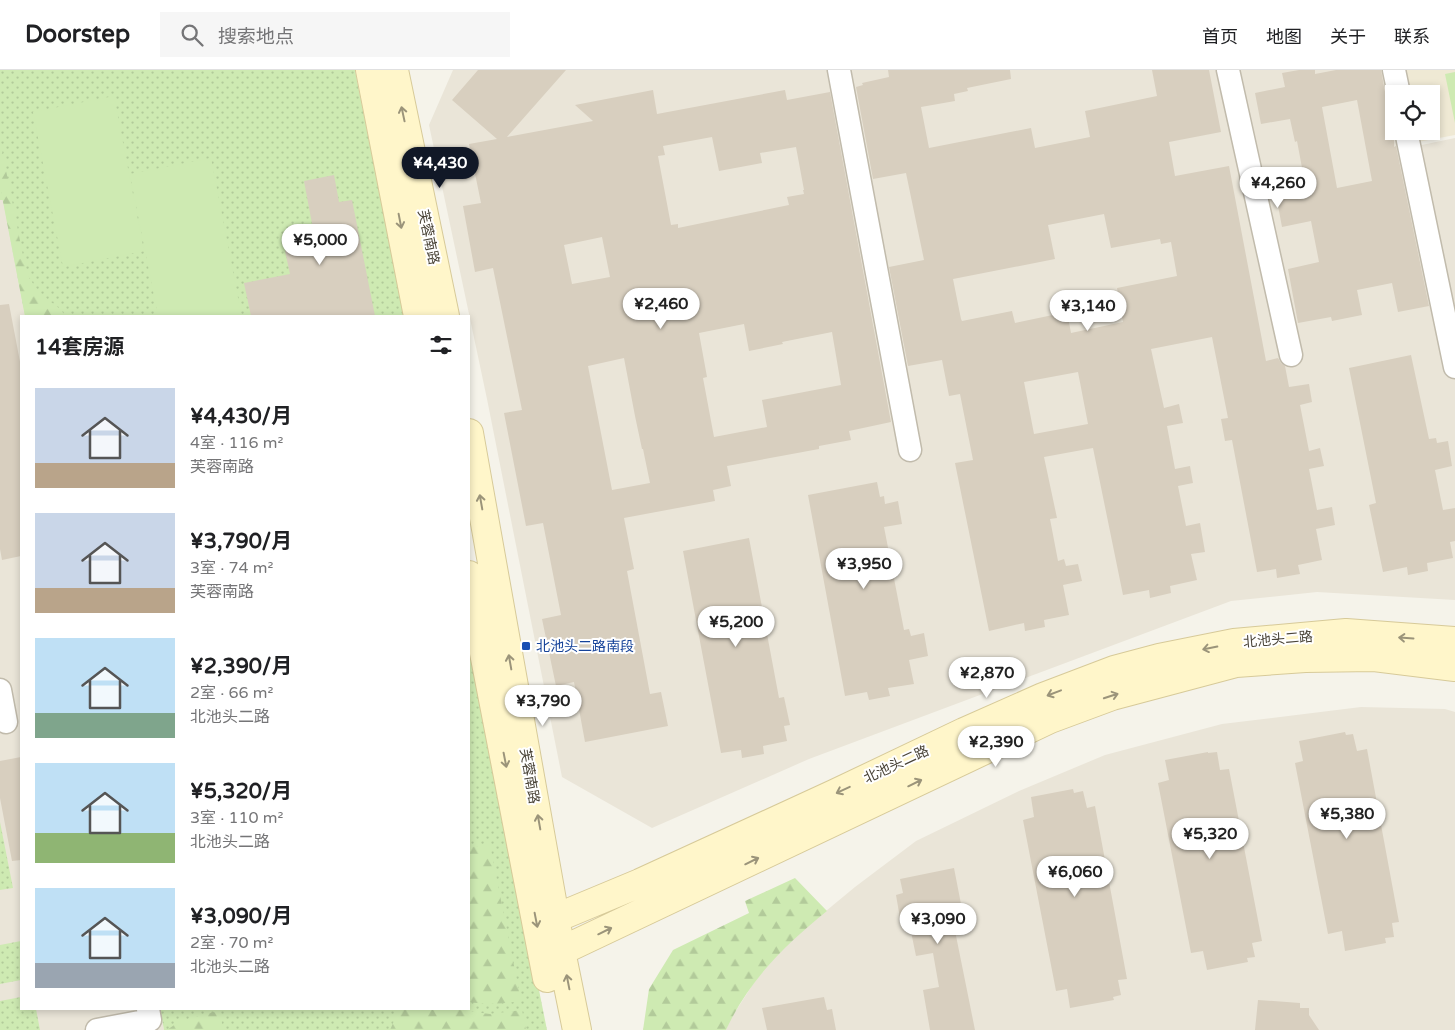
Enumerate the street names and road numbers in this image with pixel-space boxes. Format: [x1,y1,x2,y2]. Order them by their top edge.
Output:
street label: 芙蓉南路 [414,208,443,266]
street label: 北池头二路 [1242,628,1314,651]
street label: 北池头二路 [861,742,932,787]
street label: 芙蓉南路 [516,747,543,805]

